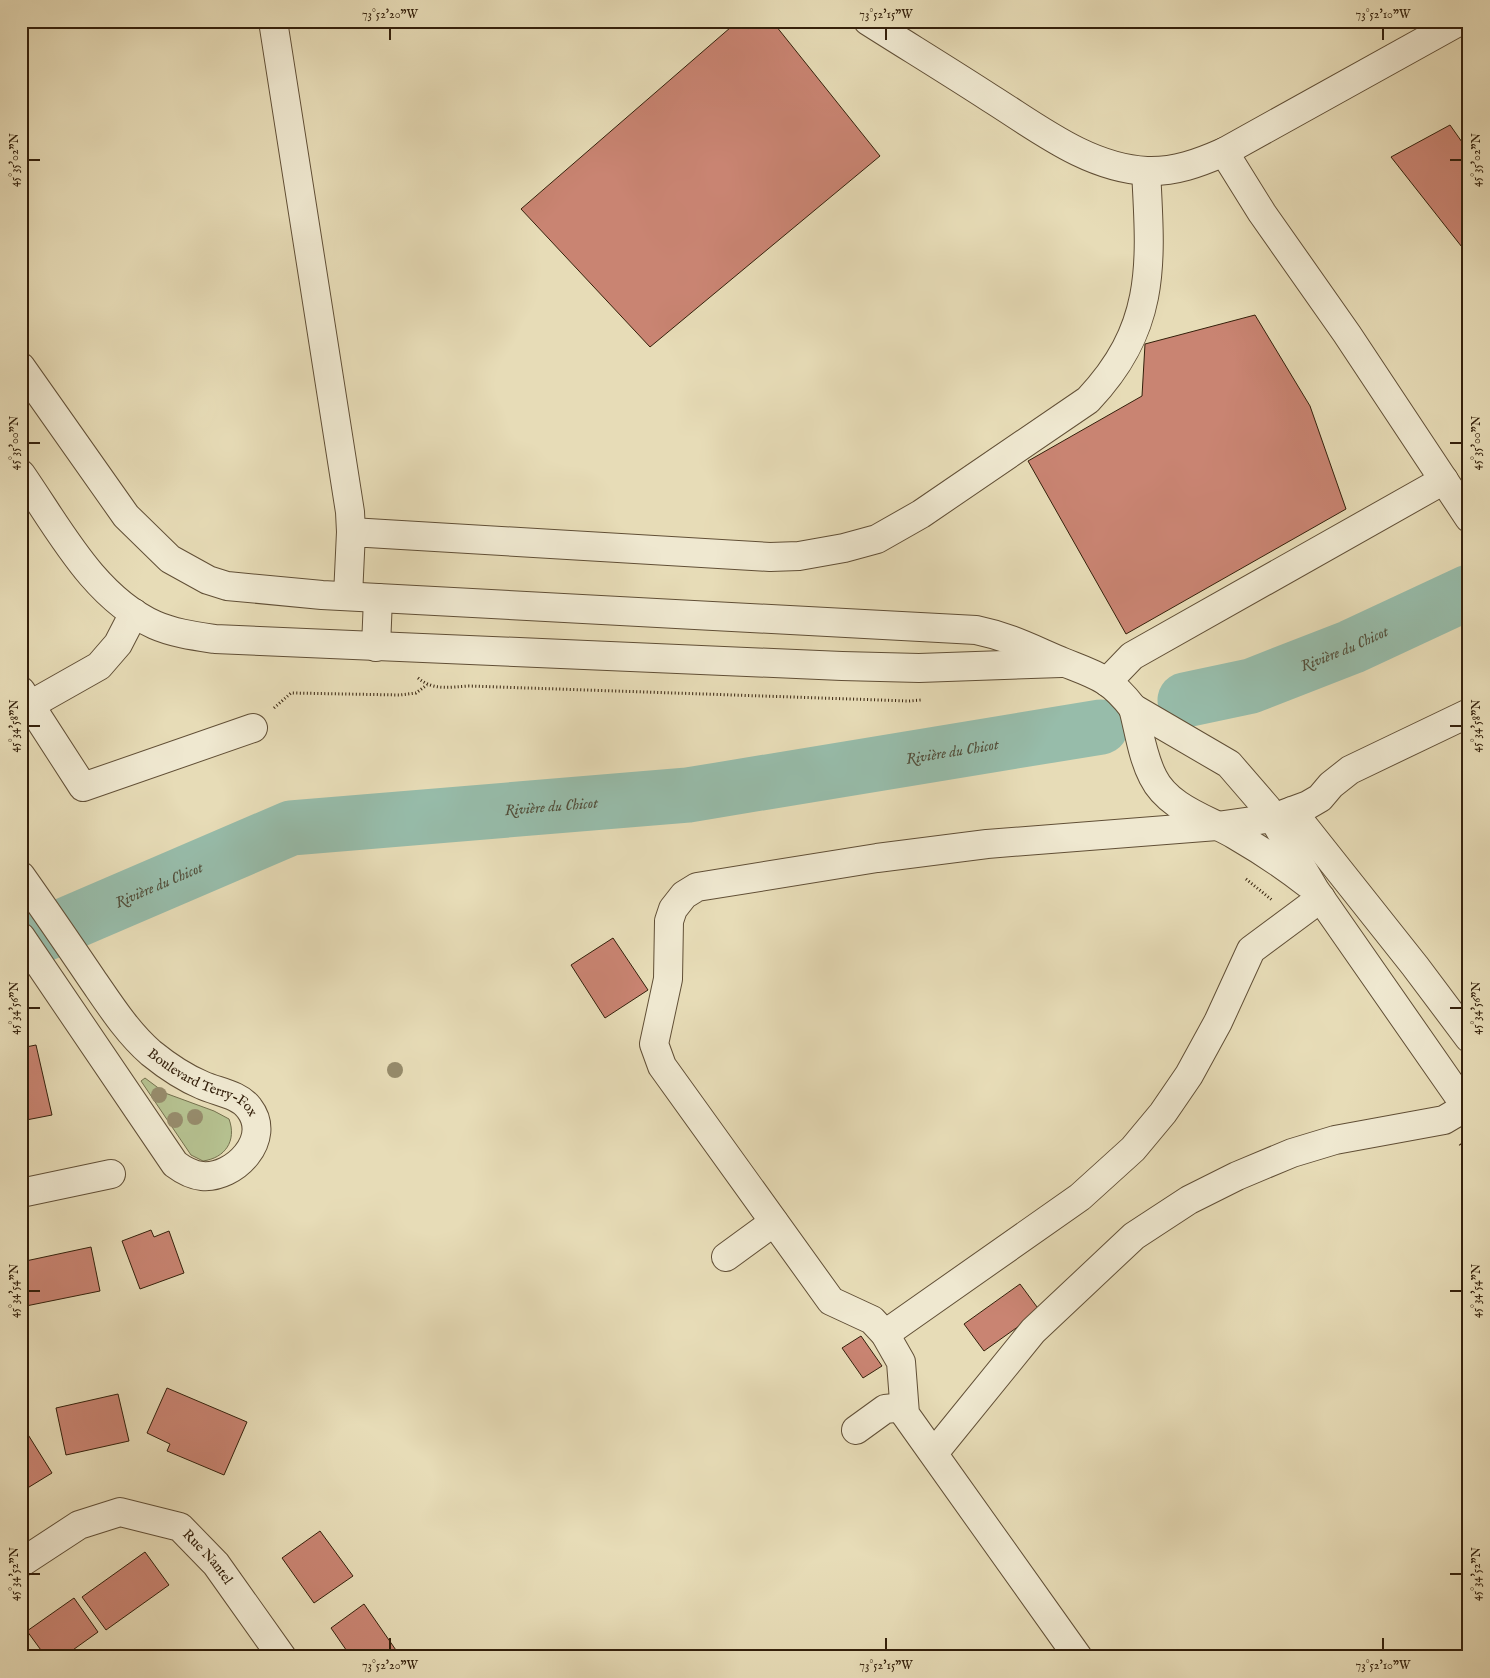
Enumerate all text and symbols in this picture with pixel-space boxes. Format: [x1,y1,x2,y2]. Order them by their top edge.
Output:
text: 73°52'20"W [362,7,419,22]
text: 73°52'15"W [859,7,913,22]
text: 73°52'10"W [1356,7,1411,22]
text: 45°35'02"N [7,132,22,187]
text: 45°35'02"N [1469,132,1484,187]
text: 45°35'00"N [7,415,22,470]
text: 45°35'00"N [1469,415,1484,470]
water label: Rivière du Chicot [1298,621,1392,675]
text: 45°34'58"N [7,699,22,753]
text: 45°34'58"N [1469,699,1484,753]
water label: Rivière du Chicot [904,734,1001,768]
water label: Rivière du Chicot [504,793,600,820]
water label: Rivière du Chicot [112,857,207,912]
text: 45°34'56"N [7,981,22,1035]
text: 45°34'56"N [1469,981,1484,1035]
street label: Boulevard Terry-Fox [144,1045,262,1120]
text: 45°34'54"N [7,1263,22,1318]
text: 45°34'54"N [1469,1263,1484,1318]
street label: Rue Nantel [178,1526,237,1588]
text: 45°34'52"N [7,1546,22,1601]
text: 45°34'52"N [1469,1546,1484,1601]
text: 73°52'20"W [362,1658,419,1673]
text: 73°52'15"W [859,1658,913,1673]
text: 73°52'10"W [1356,1658,1411,1673]

